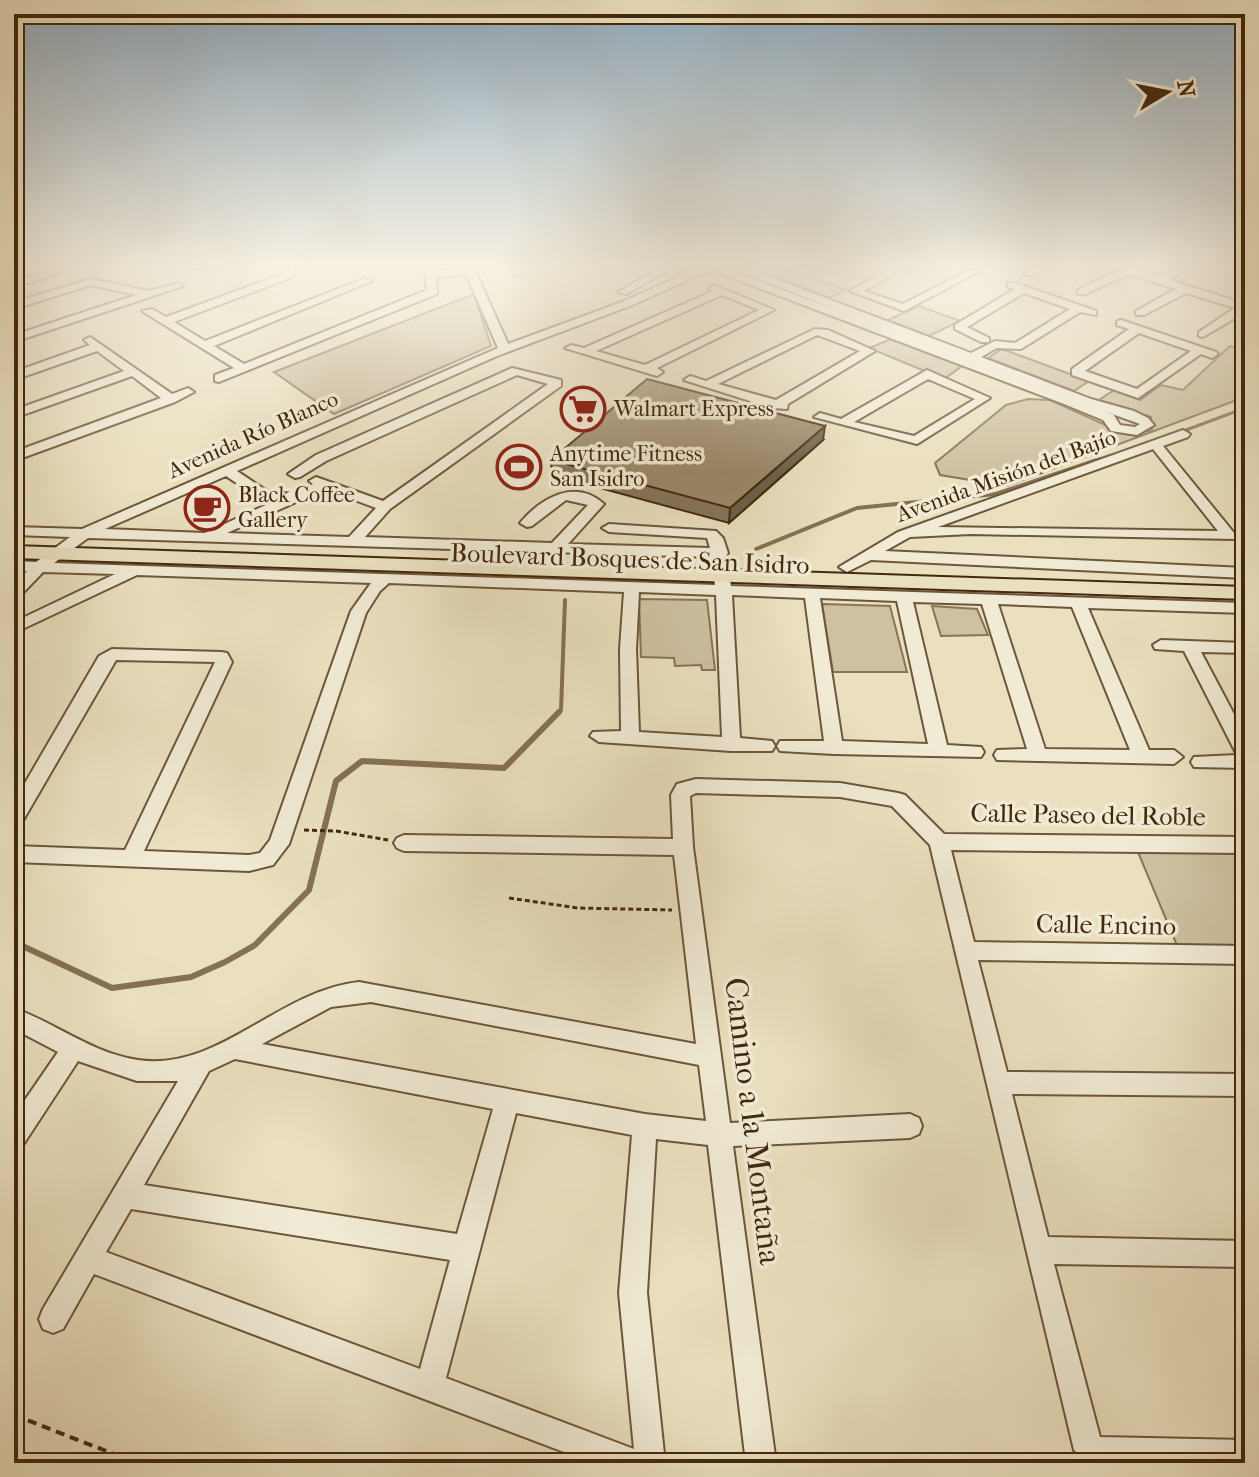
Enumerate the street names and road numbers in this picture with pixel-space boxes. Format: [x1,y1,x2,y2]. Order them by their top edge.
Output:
street label: Avenida Río Blanco [163,386,342,485]
street label: Avenida Misión del Bajío [892,424,1119,528]
street label: Boulevard Bosques de San Isidro [450,537,810,581]
street label: Calle Paseo del Roble [970,797,1206,833]
street label: Calle Encino [1036,908,1176,942]
street label: Camino a la Montaña [717,975,789,1268]

